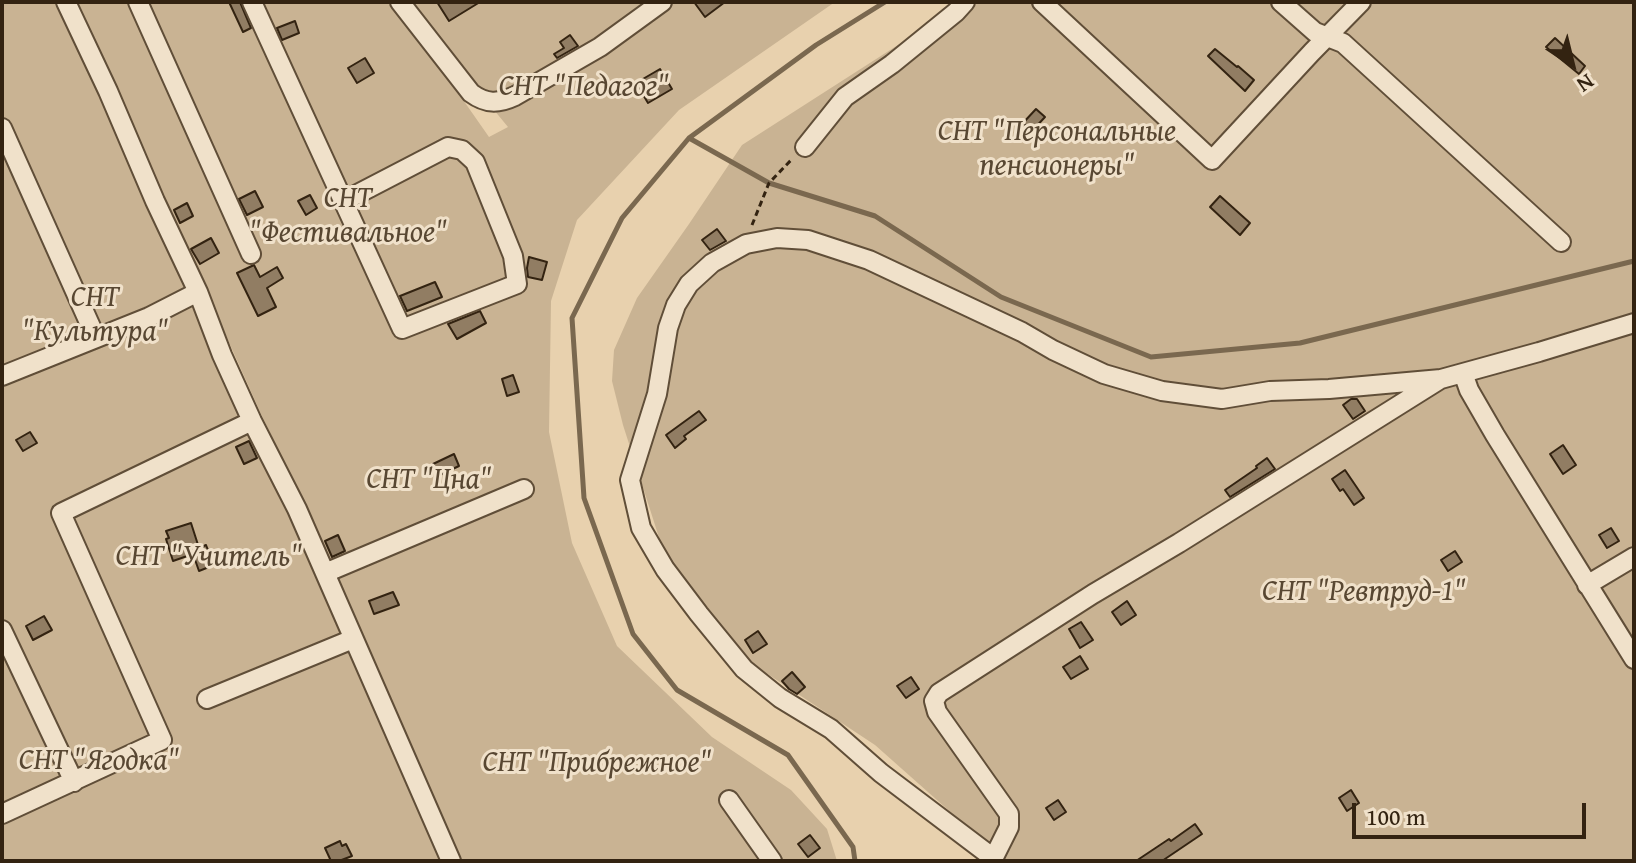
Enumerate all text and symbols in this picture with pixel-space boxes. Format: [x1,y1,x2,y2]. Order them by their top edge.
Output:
north arrow [1532,24,1612,104]
text: N [1571,66,1601,101]
park label: СНТ "Педагог" [499,69,669,105]
park label: СНТ "Персональные пенсионеры" [938,114,1176,184]
park label: СНТ "Фестивальное" [249,181,447,252]
park label: СНТ "Культура" [22,280,168,350]
park label: СНТ "Цна" [366,462,492,498]
park label: СНТ "Учитель" [116,539,302,575]
park label: СНТ "Ревтруд-1" [1262,574,1466,610]
park label: СНТ "Ягодка" [19,743,179,779]
park label: СНТ "Прибрежное" [482,745,712,781]
scale bar [1356,787,1590,837]
text: 100 m [1366,799,1426,834]

